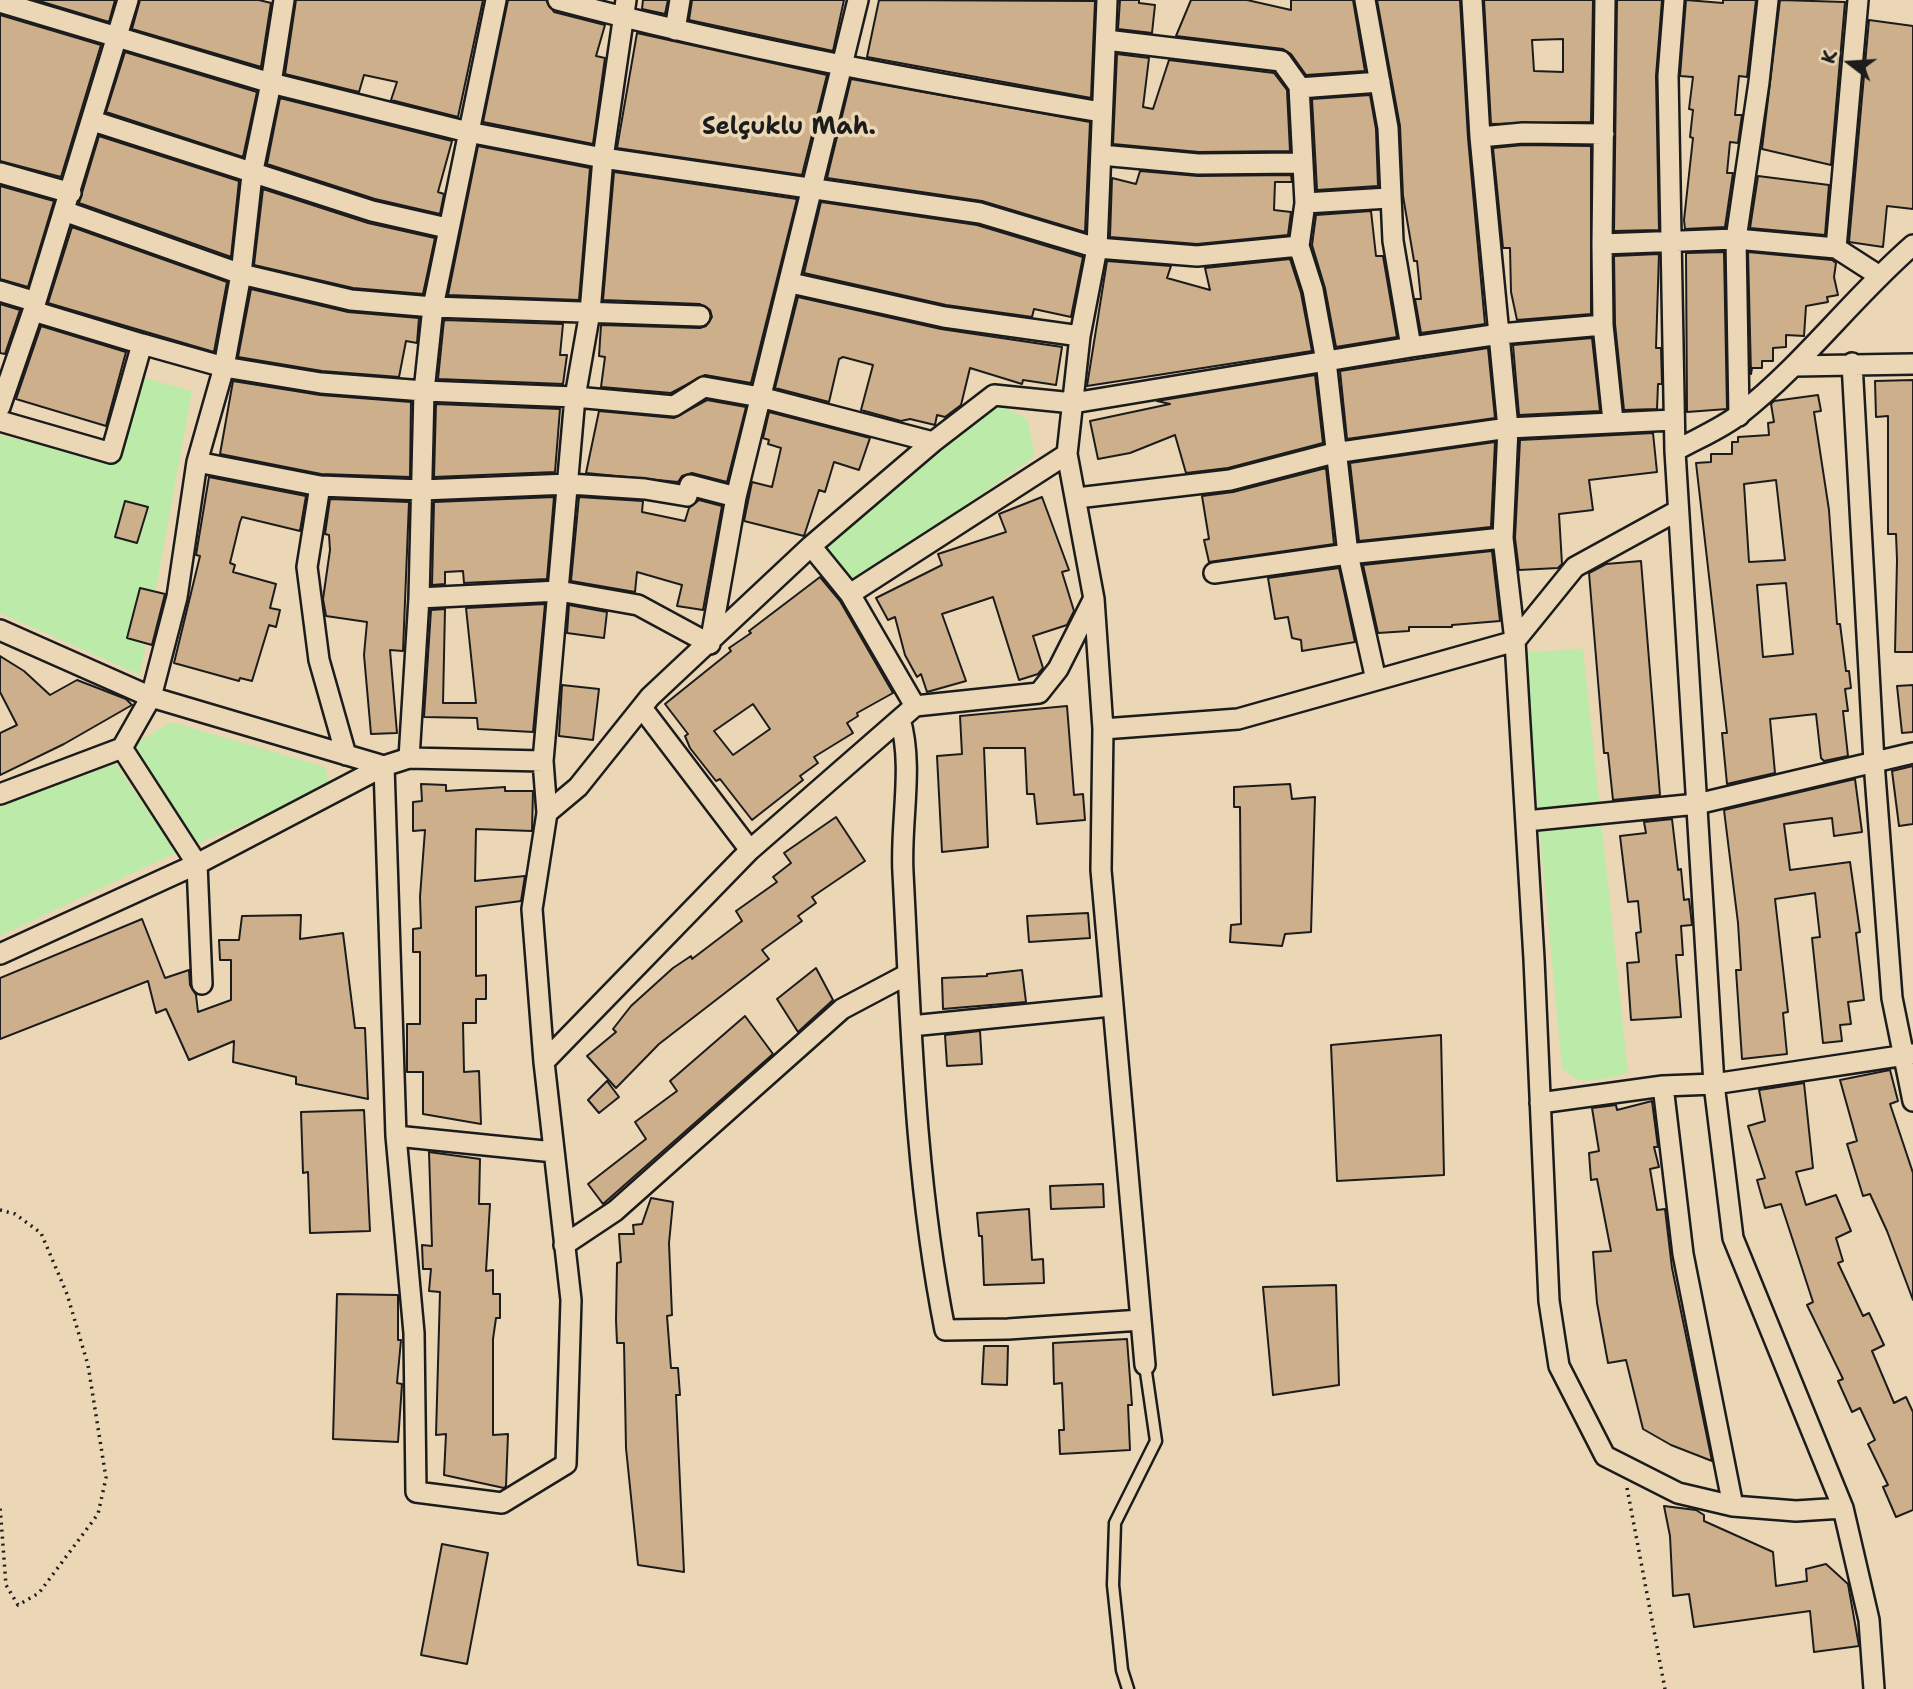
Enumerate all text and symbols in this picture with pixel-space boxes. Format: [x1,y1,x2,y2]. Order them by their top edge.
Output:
north arrow [1815,28,1885,98]
text: K [1816,47,1843,67]
district label: Selçuklu Mah. [702,114,876,142]

